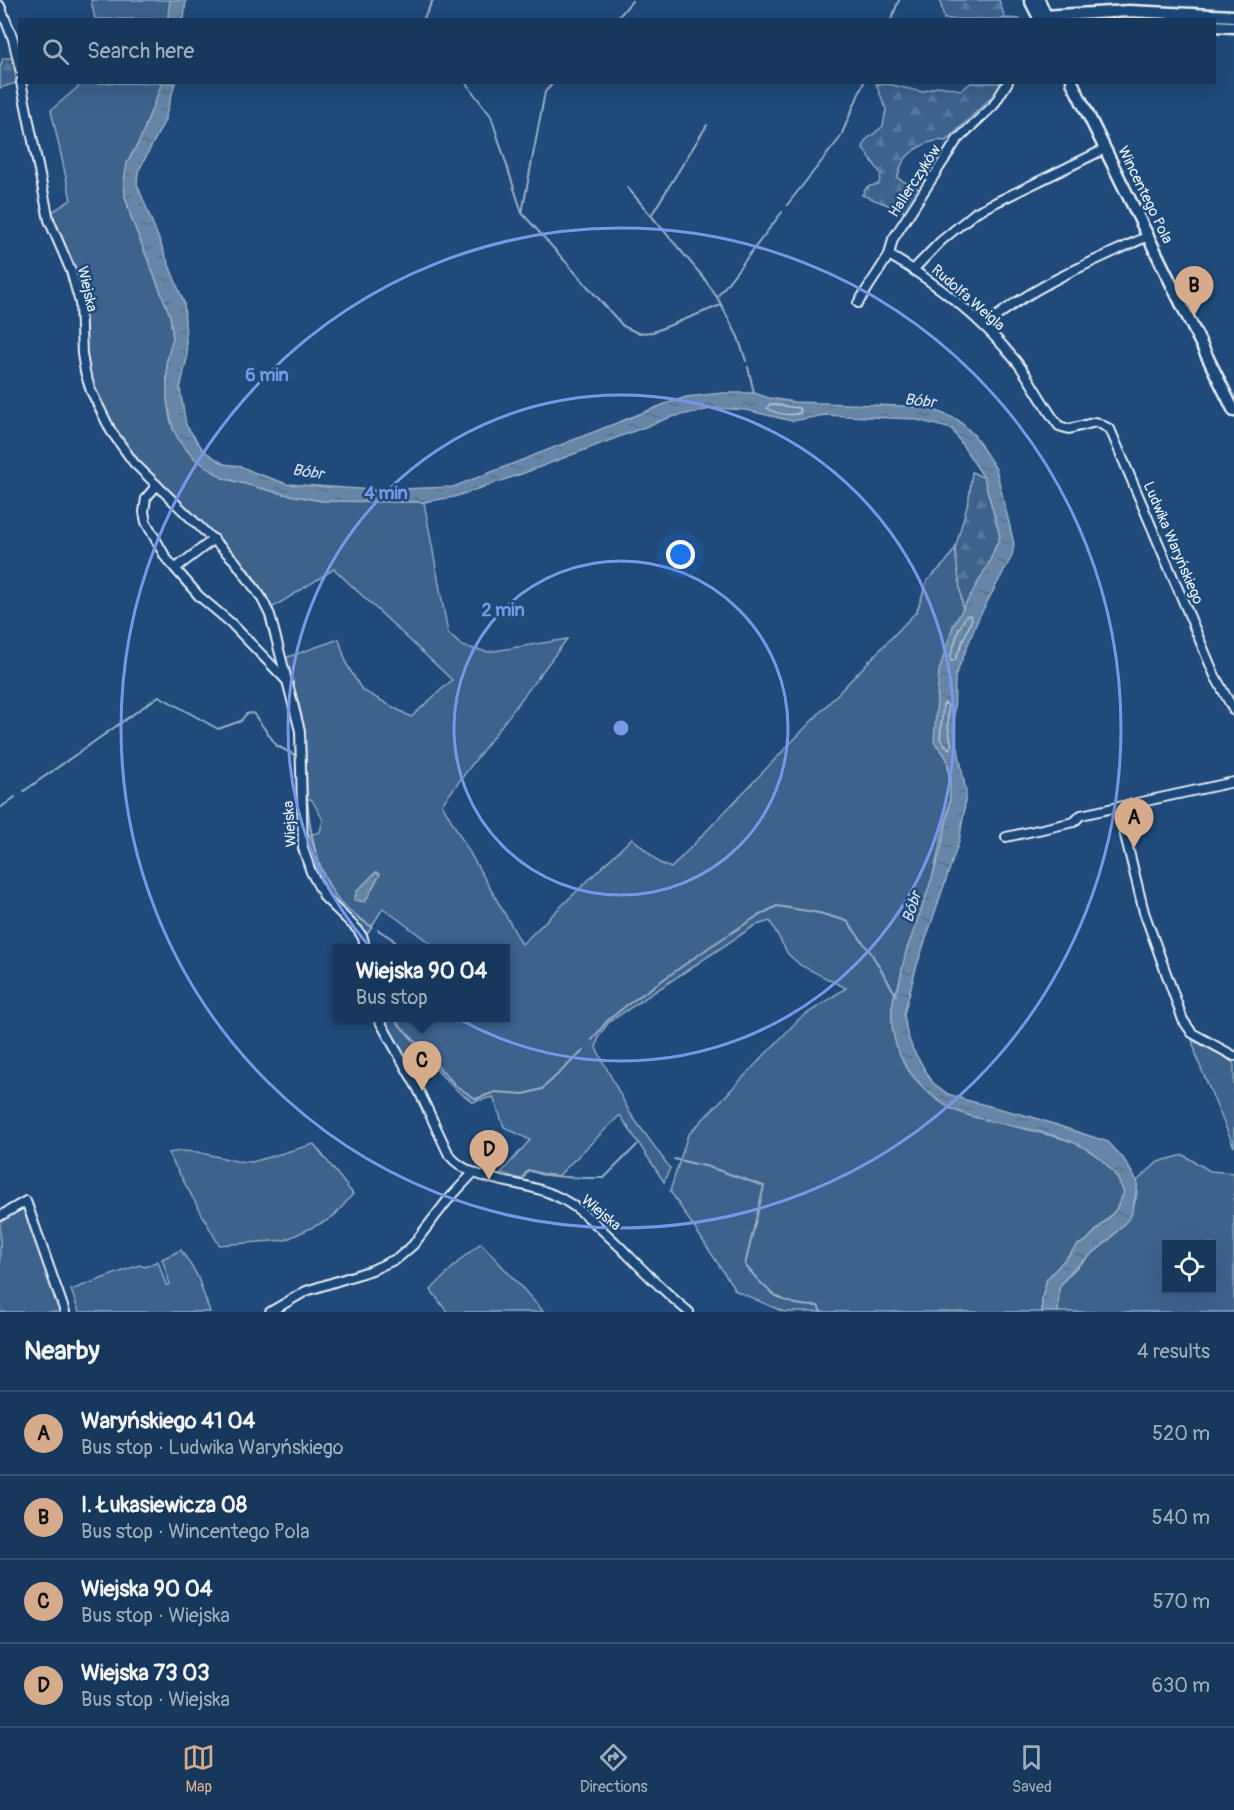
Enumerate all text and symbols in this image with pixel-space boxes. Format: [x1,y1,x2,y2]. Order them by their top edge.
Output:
search box [18,18,1216,84]
icon: search [39,35,72,68]
text: Search here [87,37,194,65]
street label: Hallerczyków [884,141,946,221]
street label: Wincentego Pola [1113,143,1177,247]
street label: Rudolfa Weigla [927,261,1009,335]
street label: Wiejska [73,264,101,314]
pin: B [1174,266,1214,316]
text: 6 min [245,364,289,387]
water label: Bóbr [903,389,939,413]
water label: Bóbr [291,460,327,485]
street label: Ludwika Waryńskiego [1139,479,1207,607]
text: 4 min [364,482,408,505]
your location [666,540,695,569]
text: 2 min [481,599,525,622]
centre of rings [611,718,631,738]
pin: A [1114,798,1154,848]
street label: Wiejska [279,800,301,848]
water label: Bóbr [898,887,927,925]
popup [333,944,510,1022]
text: Wiejska 90 04 [356,957,487,985]
text: Bus stop [356,985,428,1010]
pin: C [402,1042,442,1091]
pin: D [470,1130,508,1180]
street label: Wiejska [577,1191,625,1235]
map controls [1162,1240,1216,1294]
button: locate [1162,1240,1216,1294]
text: Nearby [24,1335,100,1367]
text: 4 results [1137,1339,1210,1364]
text: Waryńskiego 41 04 [81,1407,255,1435]
text: A [37,1421,50,1446]
text: 520 m [1152,1421,1210,1446]
text: Bus stop · Ludwika Waryńskiego [81,1435,343,1460]
text: I. Łukasiewicza 08 [81,1491,247,1519]
text: B [38,1505,49,1530]
text: 540 m [1152,1505,1210,1530]
text: Bus stop · Wincentego Pola [81,1519,310,1544]
text: Wiejska 90 04 [81,1575,213,1603]
text: C [37,1589,50,1614]
text: 570 m [1153,1589,1210,1614]
text: Bus stop · Wiejska [81,1603,230,1628]
text: Wiejska 73 03 [81,1659,210,1687]
text: D [37,1673,50,1698]
text: 630 m [1151,1673,1210,1698]
text: Bus stop · Wiejska [81,1687,230,1712]
tab: Map [182,1741,215,1797]
tab: Directions [580,1741,648,1797]
tab: Saved [1012,1741,1052,1797]

